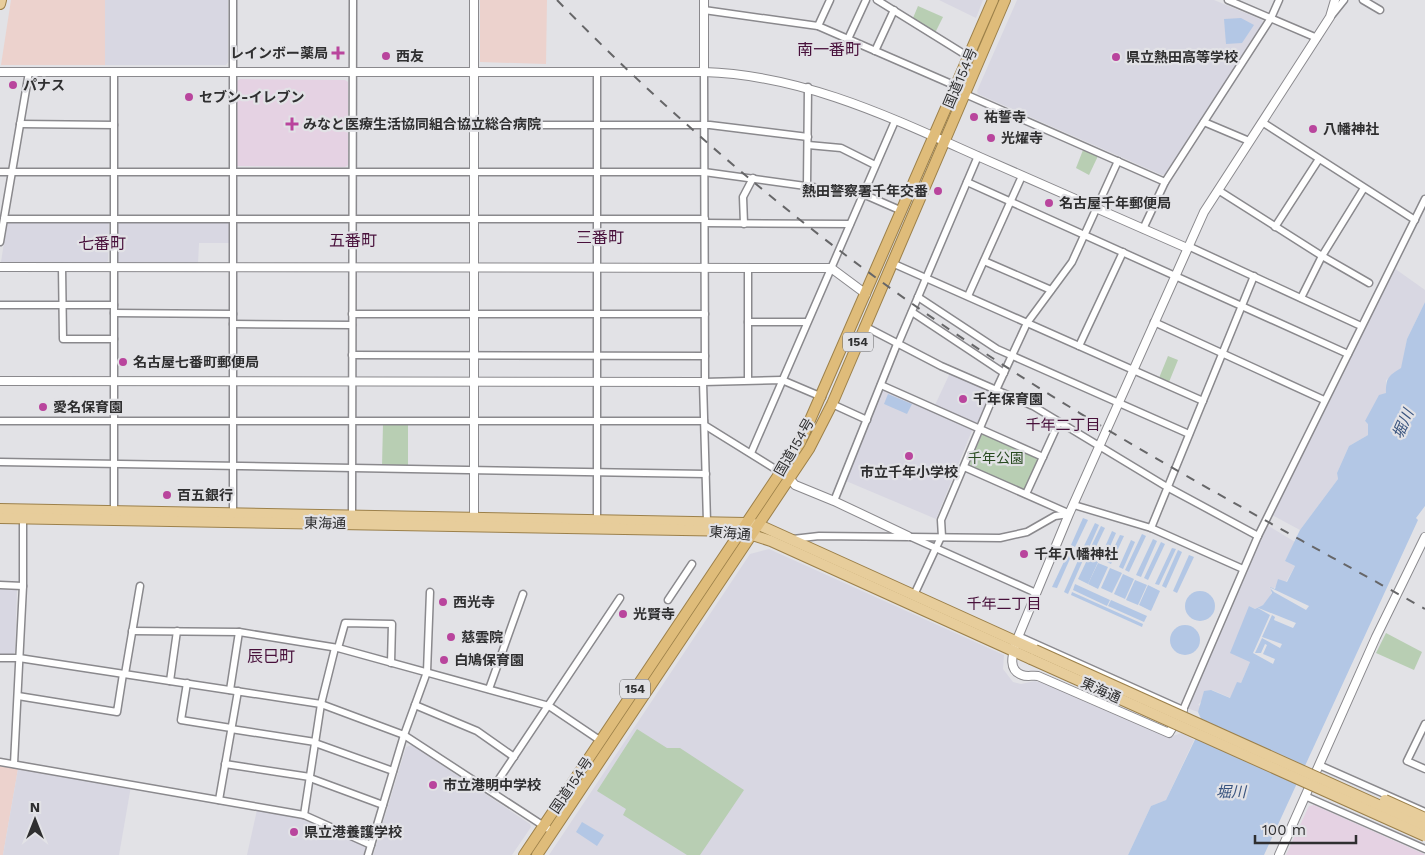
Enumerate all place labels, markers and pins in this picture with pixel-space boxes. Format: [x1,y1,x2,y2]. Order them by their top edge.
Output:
place label: レインボー薬局 [230,45,328,61]
marker: レインボー薬局 [332,47,344,59]
place label: 西友 [396,48,424,64]
place label: 県立熱田高等学校 [1126,49,1238,65]
marker: 西友 [380,50,392,62]
marker: 県立熱田高等学校 [1110,51,1122,63]
place label: パナス [23,77,65,93]
marker: パナス [7,79,19,91]
place label: セブン-イレブン [199,89,304,105]
marker: セブン-イレブン [183,91,195,103]
place label: 祐誓寺 [984,109,1026,125]
marker: 祐誓寺 [968,111,980,123]
place label: みなと医療生活協同組合協立総合病院 [303,116,541,132]
marker: みなと医療生活協同組合協立総合病院 [285,117,299,131]
place label: 八幡神社 [1323,121,1379,137]
marker: 八幡神社 [1307,123,1319,135]
place label: 光燿寺 [1001,130,1043,146]
marker: 光燿寺 [985,132,997,144]
place label: 熱田警察署千年交番 [802,183,928,199]
marker: 熱田警察署千年交番 [932,185,944,197]
place label: 名古屋千年郵便局 [1059,195,1171,211]
marker: 名古屋千年郵便局 [1043,197,1055,209]
place label: 名古屋七番町郵便局 [133,354,259,370]
marker: 名古屋七番町郵便局 [117,356,129,368]
place label: 千年保育園 [973,391,1043,407]
marker: 千年保育園 [957,393,969,405]
place label: 愛名保育園 [53,399,123,415]
marker: 愛名保育園 [37,401,49,413]
marker: 市立千年小学校 [903,450,915,462]
place label: 市立千年小学校 [860,464,958,480]
place label: 百五銀行 [177,487,233,503]
marker: 百五銀行 [161,489,173,501]
place label: 千年八幡神社 [1034,546,1118,562]
marker: 千年八幡神社 [1018,548,1030,560]
place label: 西光寺 [453,594,495,610]
marker: 西光寺 [437,596,449,608]
place label: 光賢寺 [633,606,675,622]
marker: 光賢寺 [617,608,629,620]
place label: 慈雲院 [461,629,503,645]
marker: 慈雲院 [445,631,457,643]
place label: 白鳩保育園 [454,652,524,668]
marker: 白鳩保育園 [438,654,450,666]
place label: 市立港明中学校 [443,777,541,793]
marker: 市立港明中学校 [427,779,439,791]
place label: 県立港養護学校 [304,824,402,840]
marker: 県立港養護学校 [288,826,300,838]

